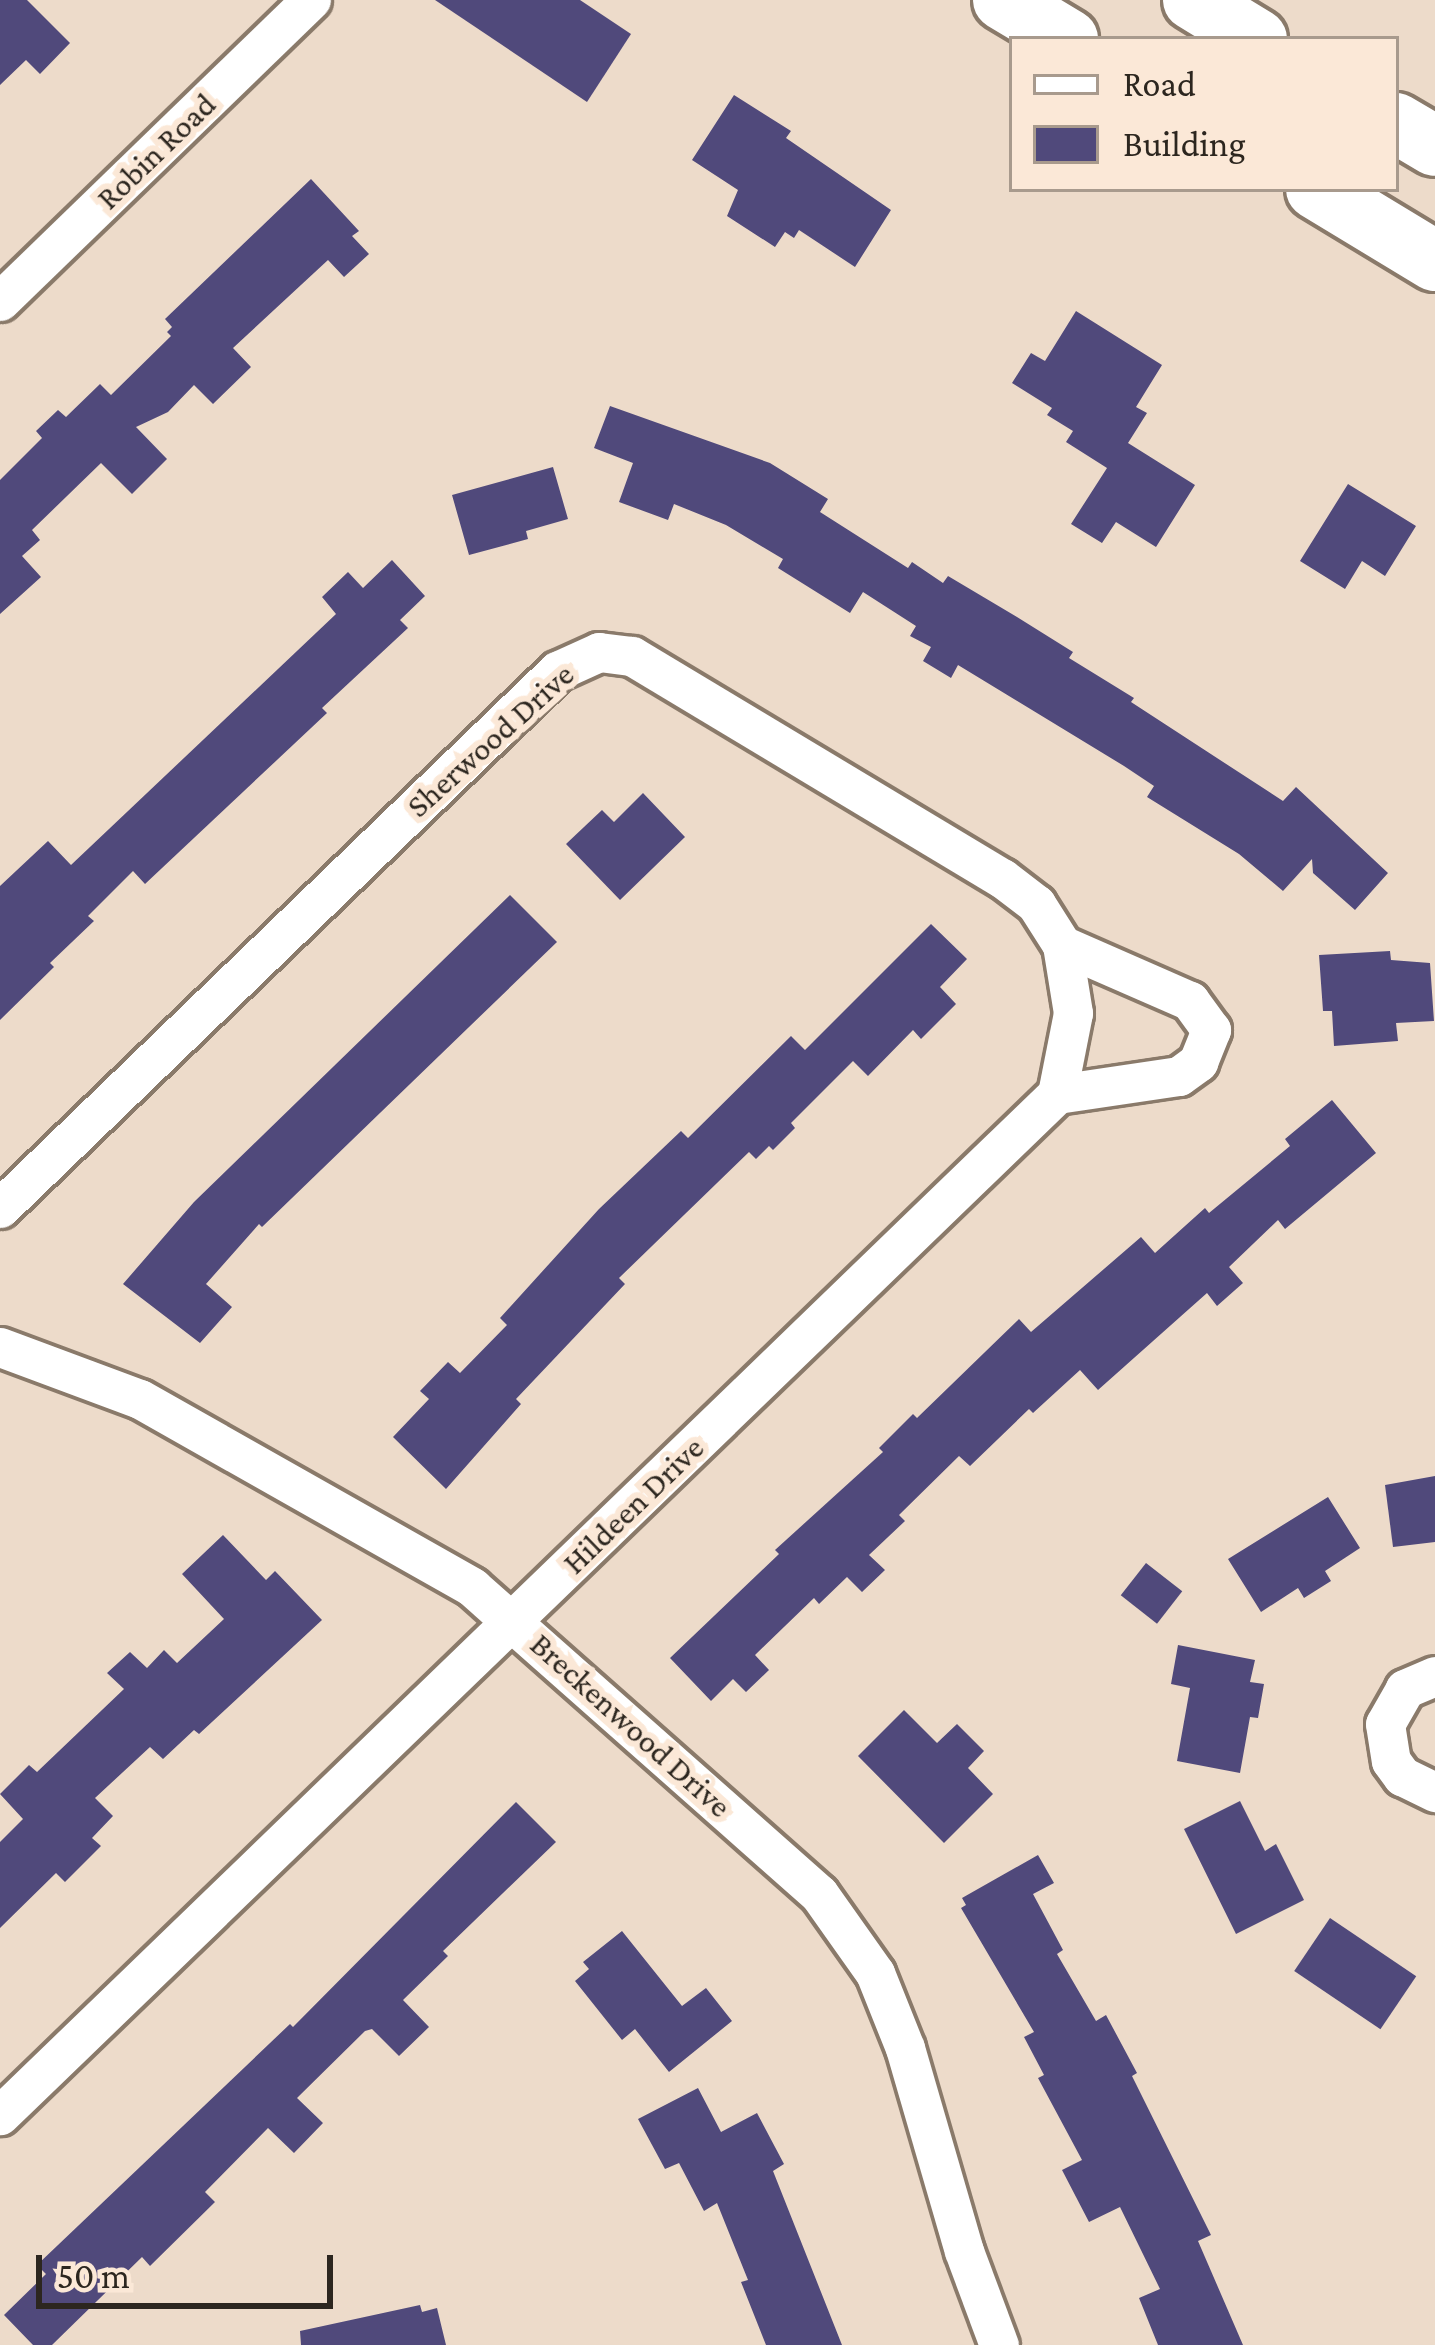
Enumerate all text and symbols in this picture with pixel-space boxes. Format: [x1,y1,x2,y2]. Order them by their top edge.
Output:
legend [1009,36,1399,192]
text: Road [1123,64,1196,104]
street label: Robin Road [88,84,224,218]
text: Building [1123,124,1246,164]
street label: Sherwood Drive [398,655,582,825]
street label: Hildeen Drive [554,1428,712,1582]
street label: Breckenwood Drive [522,1624,740,1826]
scale bar [42,2231,339,2305]
text: 50 m [57,2256,130,2296]

